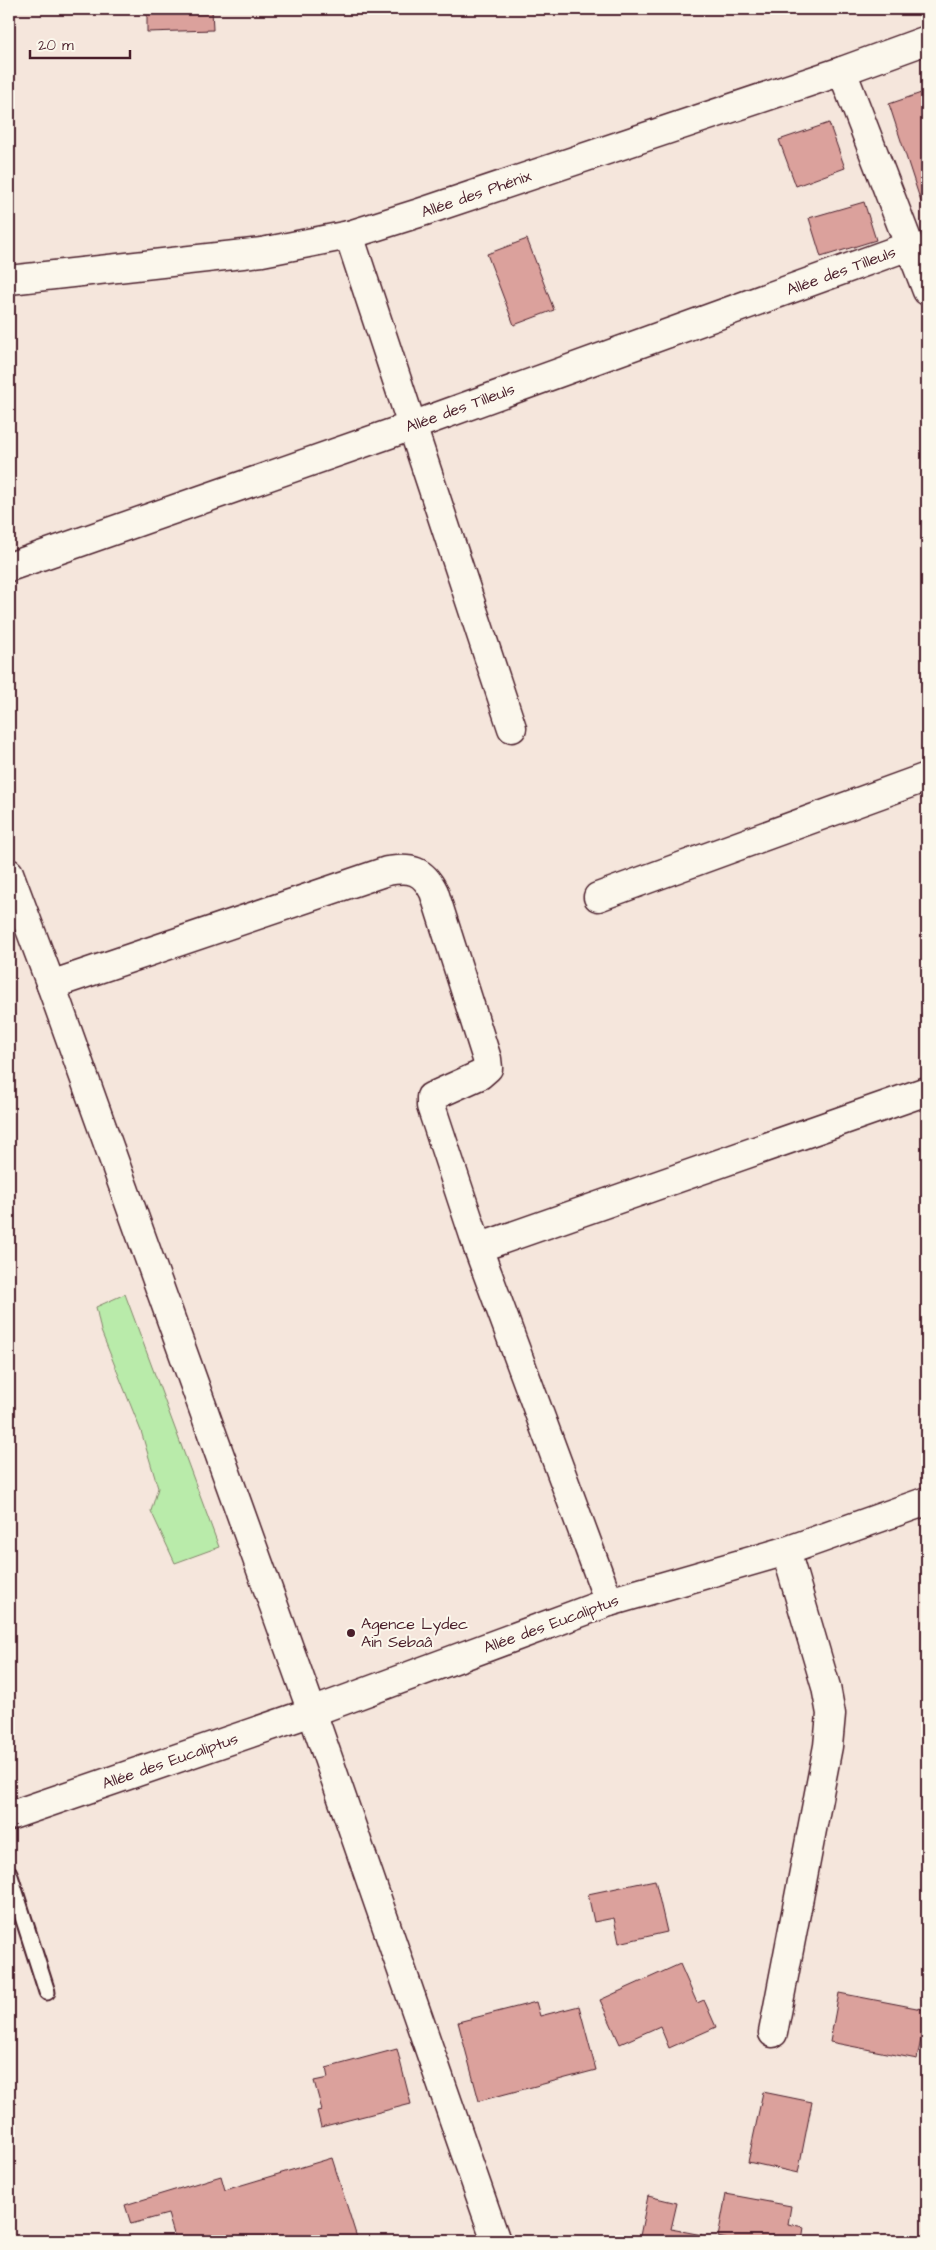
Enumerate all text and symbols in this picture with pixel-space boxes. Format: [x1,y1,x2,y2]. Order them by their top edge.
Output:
scale bar [30,28,130,60]
text: 20 m [38,35,74,56]
street label: Allée des Phénix [418,165,534,223]
street label: Allée des Tilleuls [783,241,899,301]
street label: Allée des Tilleuls [402,378,518,438]
street label: Allée des Eucaliptus [480,1589,622,1659]
place label: Agence Lydec Ain Sebaâ [361,1613,468,1653]
marker: Agence Lydec Ain Sebaâ [345,1627,357,1639]
street label: Allée des Eucaliptus [99,1727,241,1795]

